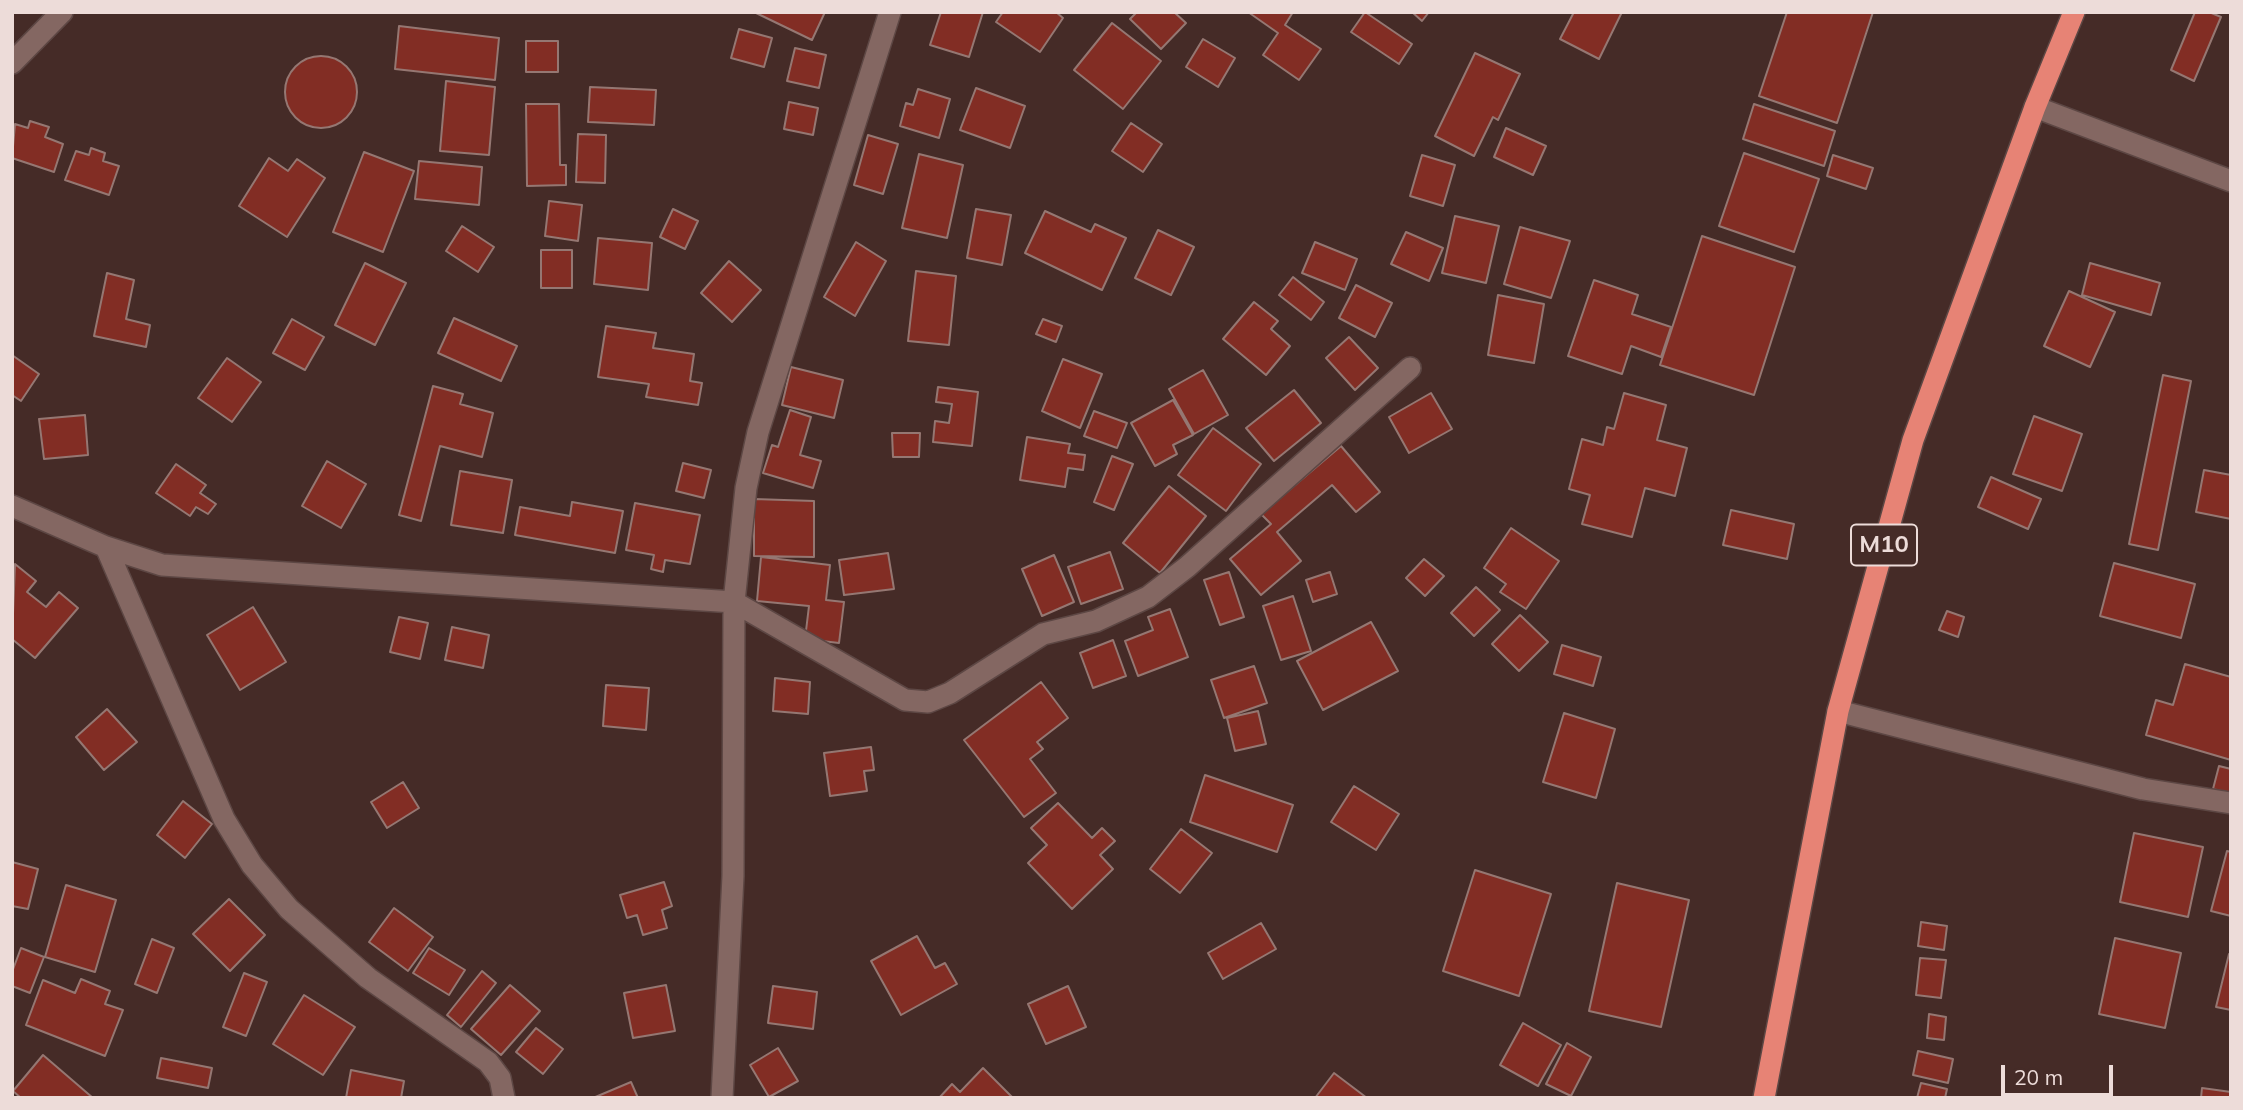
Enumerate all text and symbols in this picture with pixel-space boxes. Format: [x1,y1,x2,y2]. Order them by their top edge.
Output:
road number: M10 [1851,524,1917,566]
scale bar [2005,1050,2117,1094]
text: 20 m [2014,1064,2063,1090]

